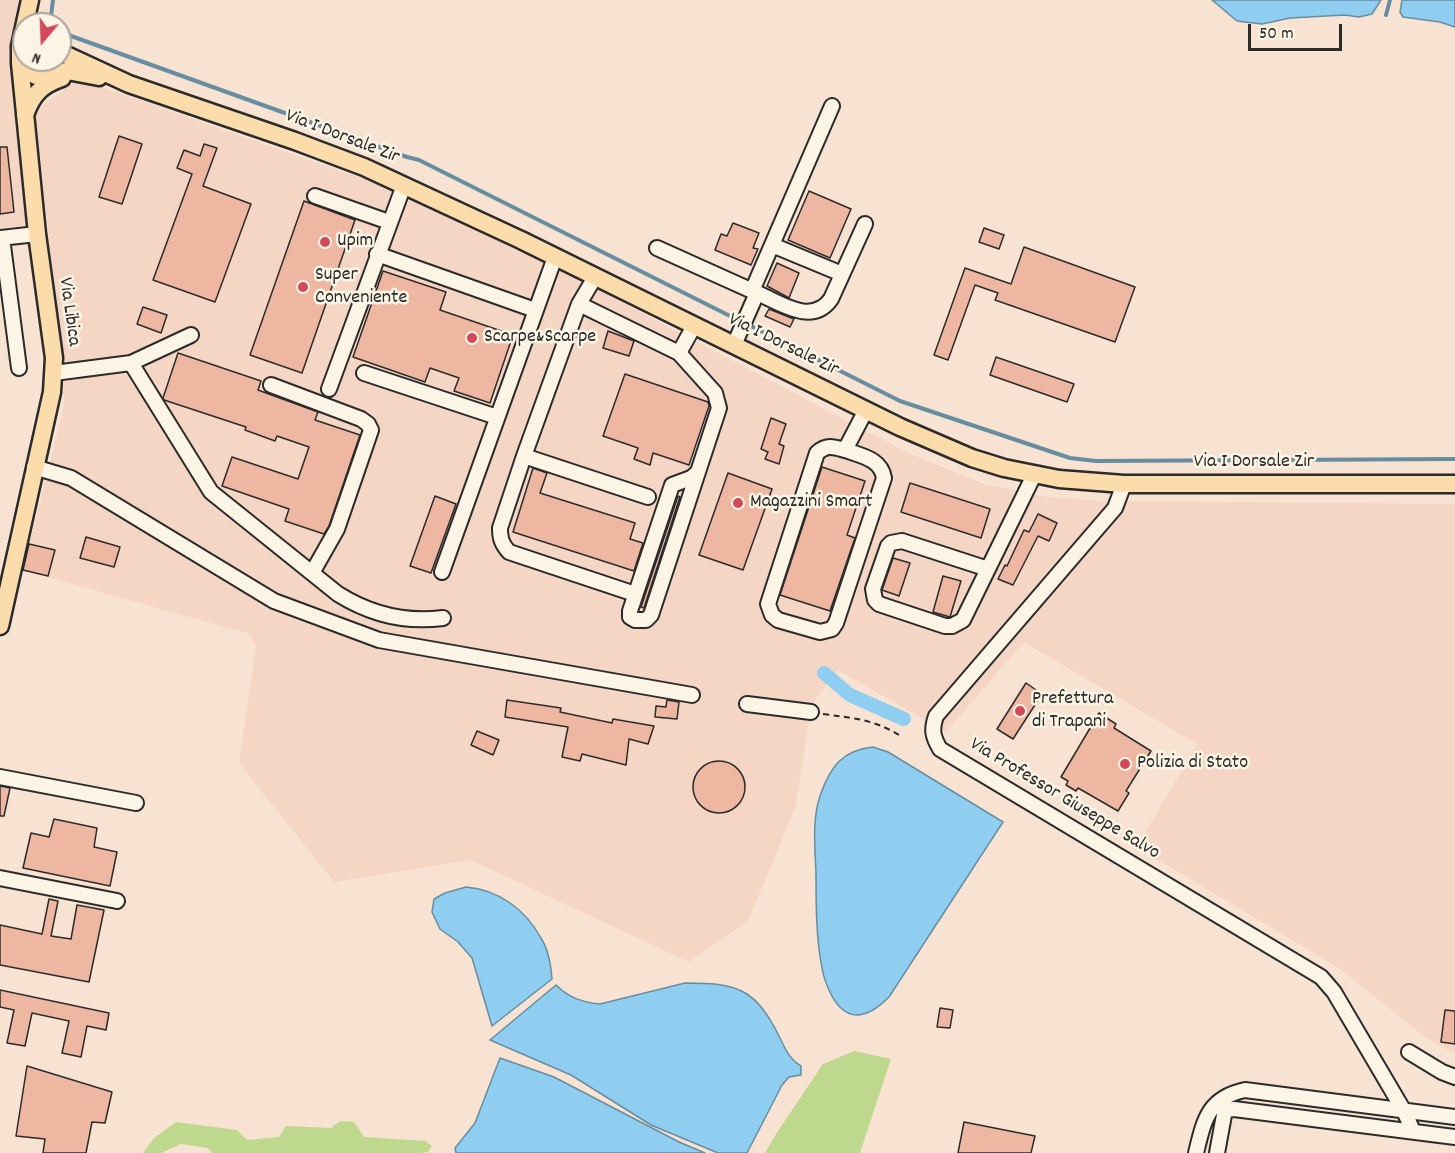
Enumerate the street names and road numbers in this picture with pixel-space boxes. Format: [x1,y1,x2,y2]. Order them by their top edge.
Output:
street label: Via I Dorsale Zir [281,105,403,171]
street label: Via Libica [51,276,85,348]
street label: Via I Dorsale Zir [724,309,842,383]
street label: Via I Dorsale Zir [1194,451,1314,475]
street label: Via Professor Giuseppe Salvo [964,734,1164,866]

